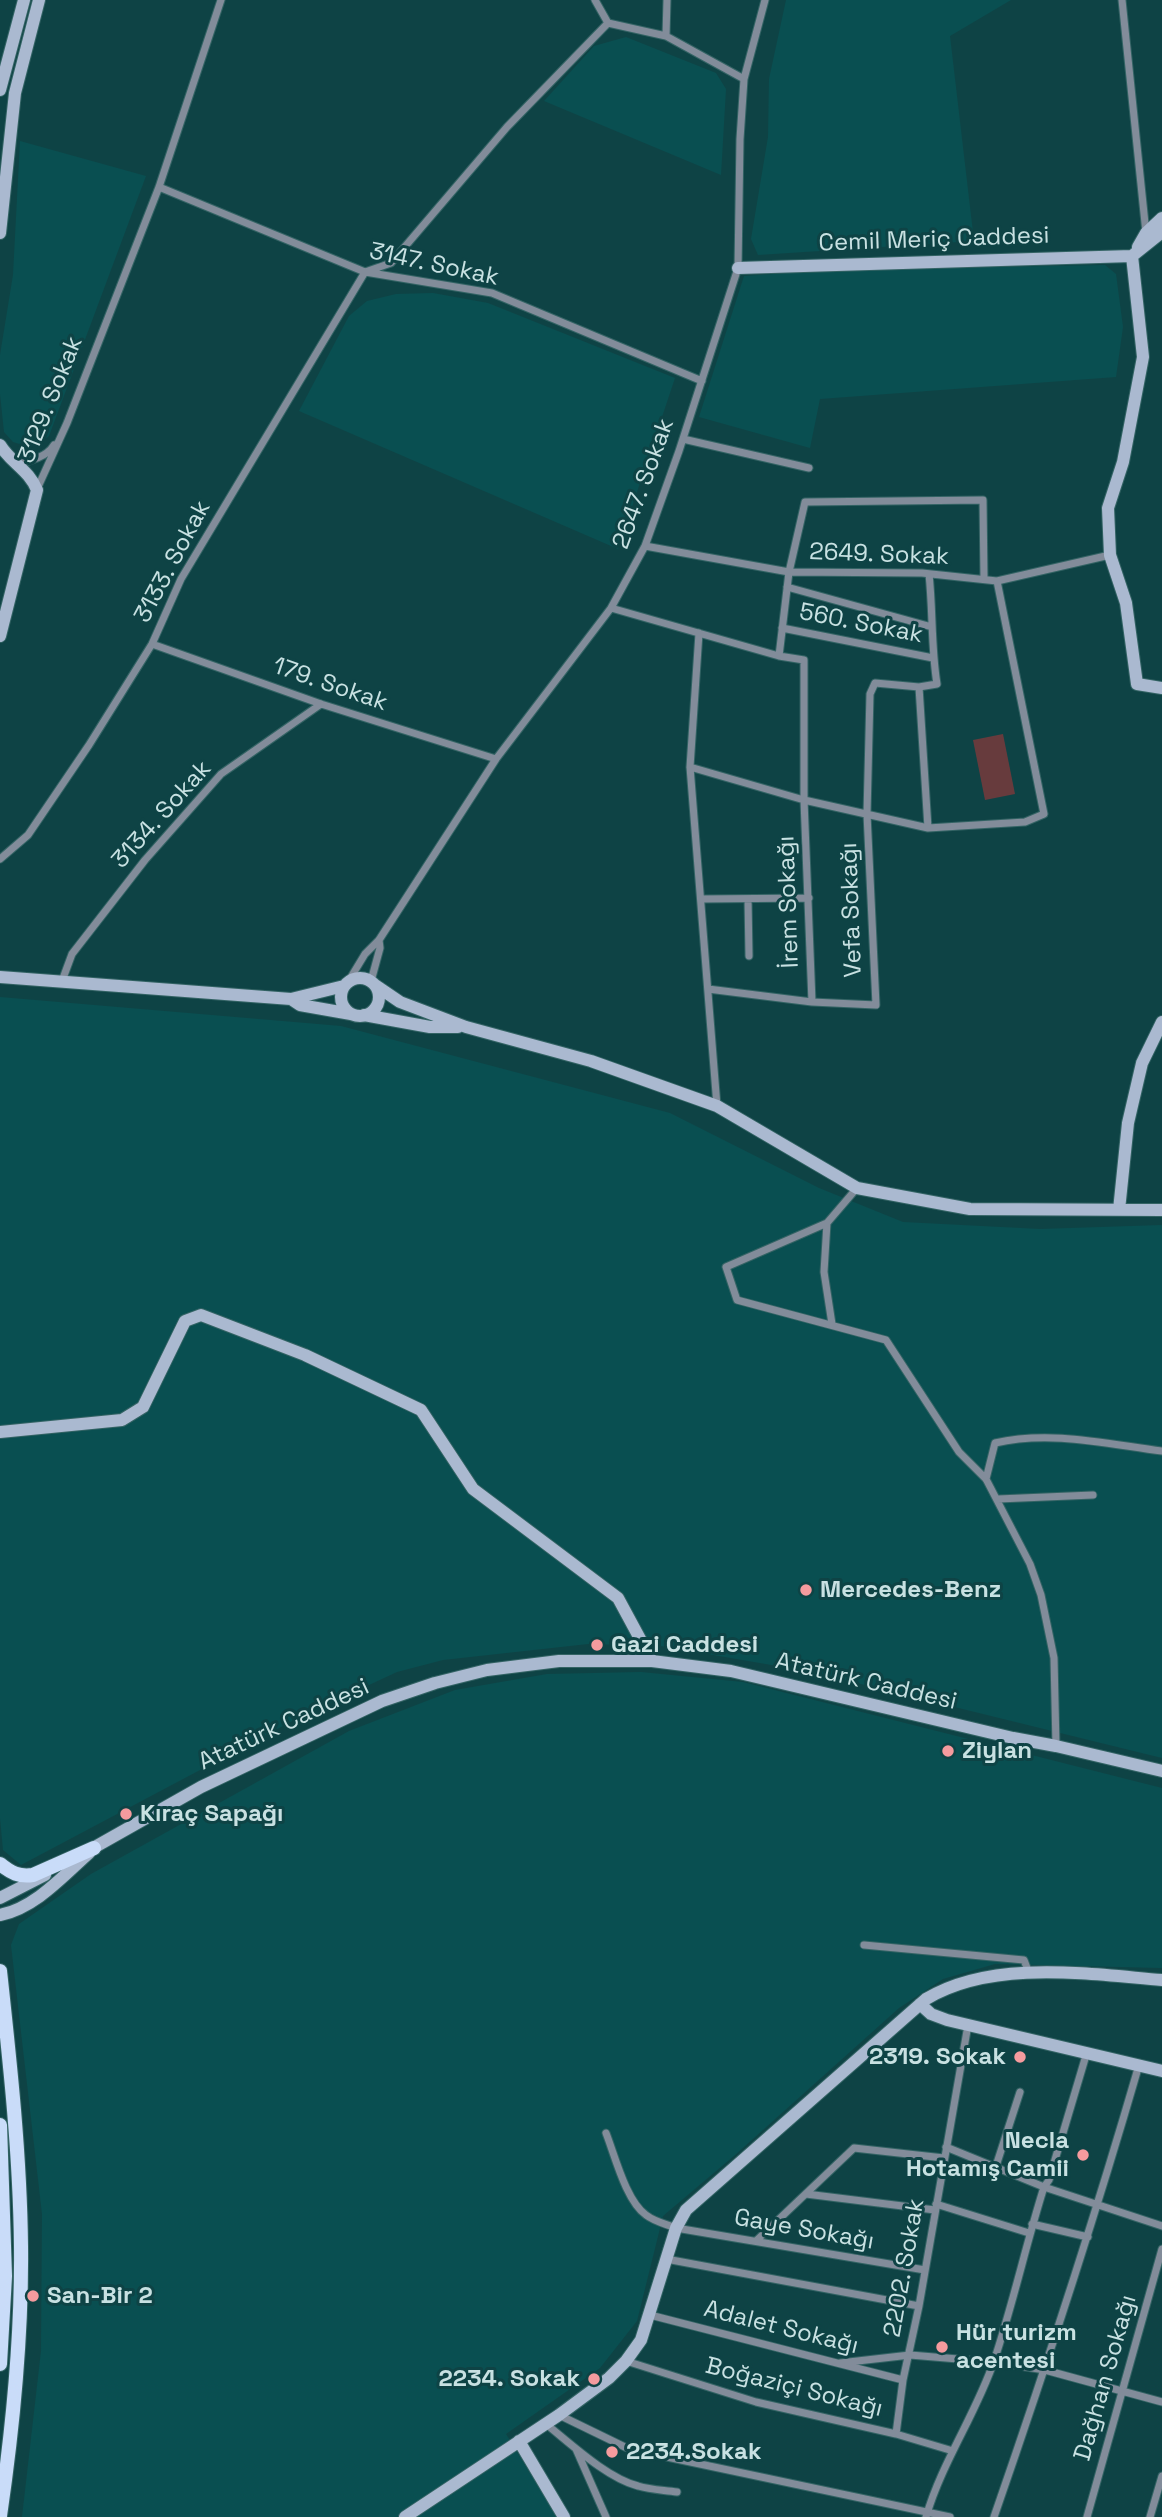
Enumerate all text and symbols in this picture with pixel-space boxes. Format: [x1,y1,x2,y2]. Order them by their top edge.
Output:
street label: Cemil Meriç Caddesi [818,222,1050,258]
street label: 3147. Sokak [367,237,501,293]
street label: 3129. Sokak [13,332,89,468]
street label: 2647. Sokak [607,415,681,553]
street label: 3133. Sokak [129,496,217,628]
street label: 2649. Sokak [809,538,949,572]
street label: 560. Sokak [797,598,925,650]
street label: 179. Sokak [269,652,391,718]
street label: 3134. Sokak [106,755,218,875]
street label: İrem Sokağı [772,835,806,969]
street label: Vefa Sokağı [835,842,869,978]
place label: Mercedes-Benz [820,1576,1001,1604]
marker: Mercedes-Benz [798,1582,814,1598]
place label: Gazi Caddesi [611,1631,758,1659]
marker: Gazi Caddesi [589,1637,605,1653]
street label: Atatürk Caddesi [773,1647,959,1717]
street label: Atatürk Caddesi [194,1673,374,1777]
place label: Ziylan [962,1737,1032,1765]
marker: Ziylan [940,1743,956,1759]
place label: Kıraç Sapağı [140,1800,283,1828]
marker: Kıraç Sapağı [118,1806,134,1822]
place label: 2319. Sokak [869,2043,1006,2071]
marker: 2319. Sokak [1012,2049,1028,2065]
place label: Necla Hotamış Camii [906,2127,1069,2183]
marker: Necla Hotamış Camii [1075,2147,1091,2163]
street label: 2202. Sokak [879,2197,931,2339]
street label: Gaye Sokağı [732,2204,876,2256]
place label: San-Bir 2 [47,2282,153,2310]
marker: San-Bir 2 [25,2288,41,2304]
street label: Dağhan Sokağı [1069,2292,1143,2464]
street label: Adalet Sokağı [701,2295,861,2361]
place label: Hür turizm acentesi [956,2319,1077,2375]
marker: Hür turizm acentesi [934,2339,950,2355]
street label: Boğaziçi Sokağı [702,2352,886,2424]
place label: 2234. Sokak [438,2365,580,2393]
marker: 2234. Sokak [586,2371,602,2387]
place label: 2234.Sokak [626,2438,761,2466]
marker: 2234.Sokak [604,2444,620,2460]

